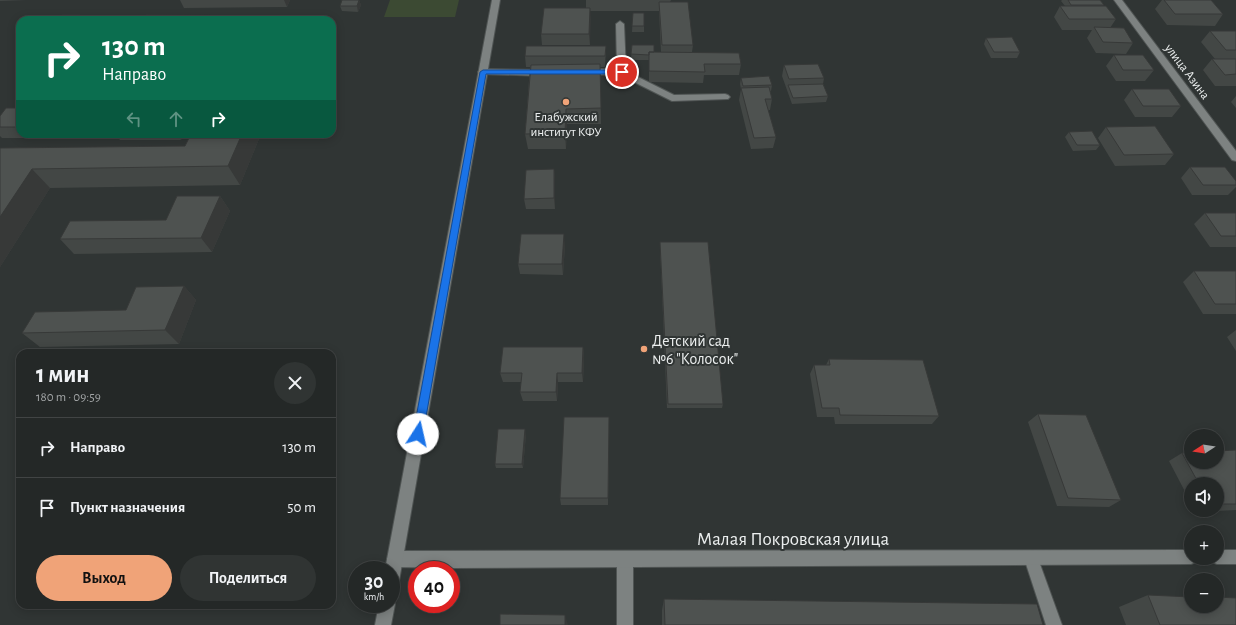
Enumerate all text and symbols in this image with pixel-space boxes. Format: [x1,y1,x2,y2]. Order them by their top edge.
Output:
icon: right [36,32,88,84]
text: 130 m [102,33,166,61]
street label: улица Азина [1161,41,1212,102]
pin [605,55,639,89]
icon: arrive [611,61,633,83]
text: Направо [102,66,166,84]
marker: Елабужский институт КФУ [561,97,571,107]
icon: left [123,108,145,130]
icon: ahead [165,108,187,130]
icon: right [207,108,229,130]
place label: Елабужский институт КФУ [530,111,602,139]
place label: Детский сад №6 "Колосок" [652,333,738,367]
marker: Детский сад №6 "Колосок" [639,344,649,354]
button: close [274,362,316,404]
text: 1 мин [36,363,90,387]
text: 180 m · 09:59 [36,391,101,404]
position arrow [397,413,439,455]
north arrow [1184,429,1224,469]
map controls [1184,429,1224,613]
icon: right [36,437,58,459]
text: Направо [70,440,125,455]
text: 130 m [282,440,316,455]
button: sound [1184,477,1224,517]
icon: arrive [36,497,58,519]
text: Пункт назначения [70,500,185,515]
text: 50 m [287,500,316,515]
button: + [1184,525,1224,565]
street label: Малая Покровская улица [697,530,890,549]
button: Выход [36,555,172,601]
button: Поделиться [180,555,316,601]
speed limit sign: 40 [408,561,460,613]
text: 30 [364,572,384,592]
button: − [1184,573,1224,613]
text: km/h [364,592,384,602]

